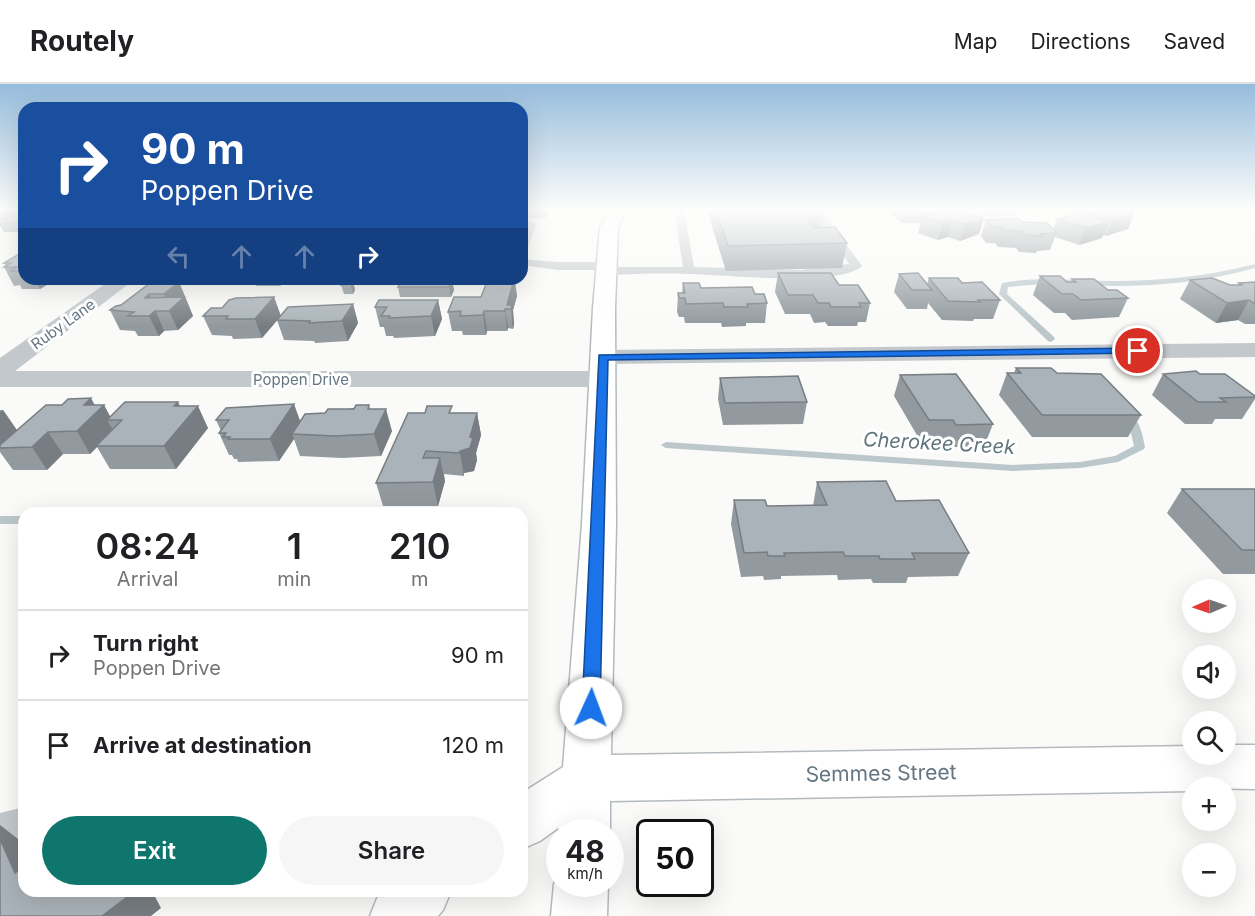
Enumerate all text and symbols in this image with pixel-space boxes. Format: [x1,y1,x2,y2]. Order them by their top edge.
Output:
text: Routely [30,24,134,58]
text: Map [954,29,997,54]
text: Directions [1030,29,1131,54]
text: Saved [1164,29,1225,54]
text: 90 m [141,123,245,174]
icon: right [42,126,120,204]
text: Poppen Drive [141,174,314,207]
icon: left [162,240,195,273]
icon: ahead [225,240,258,273]
icon: ahead [288,240,321,273]
icon: right [351,240,384,273]
street label: Ruby Lane [27,294,99,354]
pin [1112,325,1163,376]
icon: arrive [1121,334,1154,367]
street label: Poppen Drive [253,370,349,389]
water label: Cherokee Creek [862,427,1017,459]
text: 08:24 [96,524,200,568]
text: 1 [287,524,302,568]
text: 210 [389,524,450,568]
text: Arrival [117,567,178,591]
text: min [277,567,311,591]
text: m [411,567,428,591]
north arrow [1182,579,1236,633]
map controls [1182,579,1236,897]
text: Turn right [93,630,199,656]
icon: right [42,639,75,672]
text: 90 m [451,642,504,668]
button: sound [1182,645,1236,699]
text: Poppen Drive [93,656,221,680]
position arrow [559,676,623,740]
button: search [1182,711,1236,765]
icon: arrive [42,729,75,762]
text: Arrive at destination [93,732,312,758]
text: 120 m [442,732,504,758]
street label: Semmes Street [805,759,957,787]
button: + [1182,777,1236,831]
button: Exit [42,816,267,885]
button: Share [279,816,504,885]
speed limit sign: 50 [636,819,714,897]
text: 48 [565,833,605,869]
button: − [1182,843,1236,897]
text: km/h [567,864,603,883]

